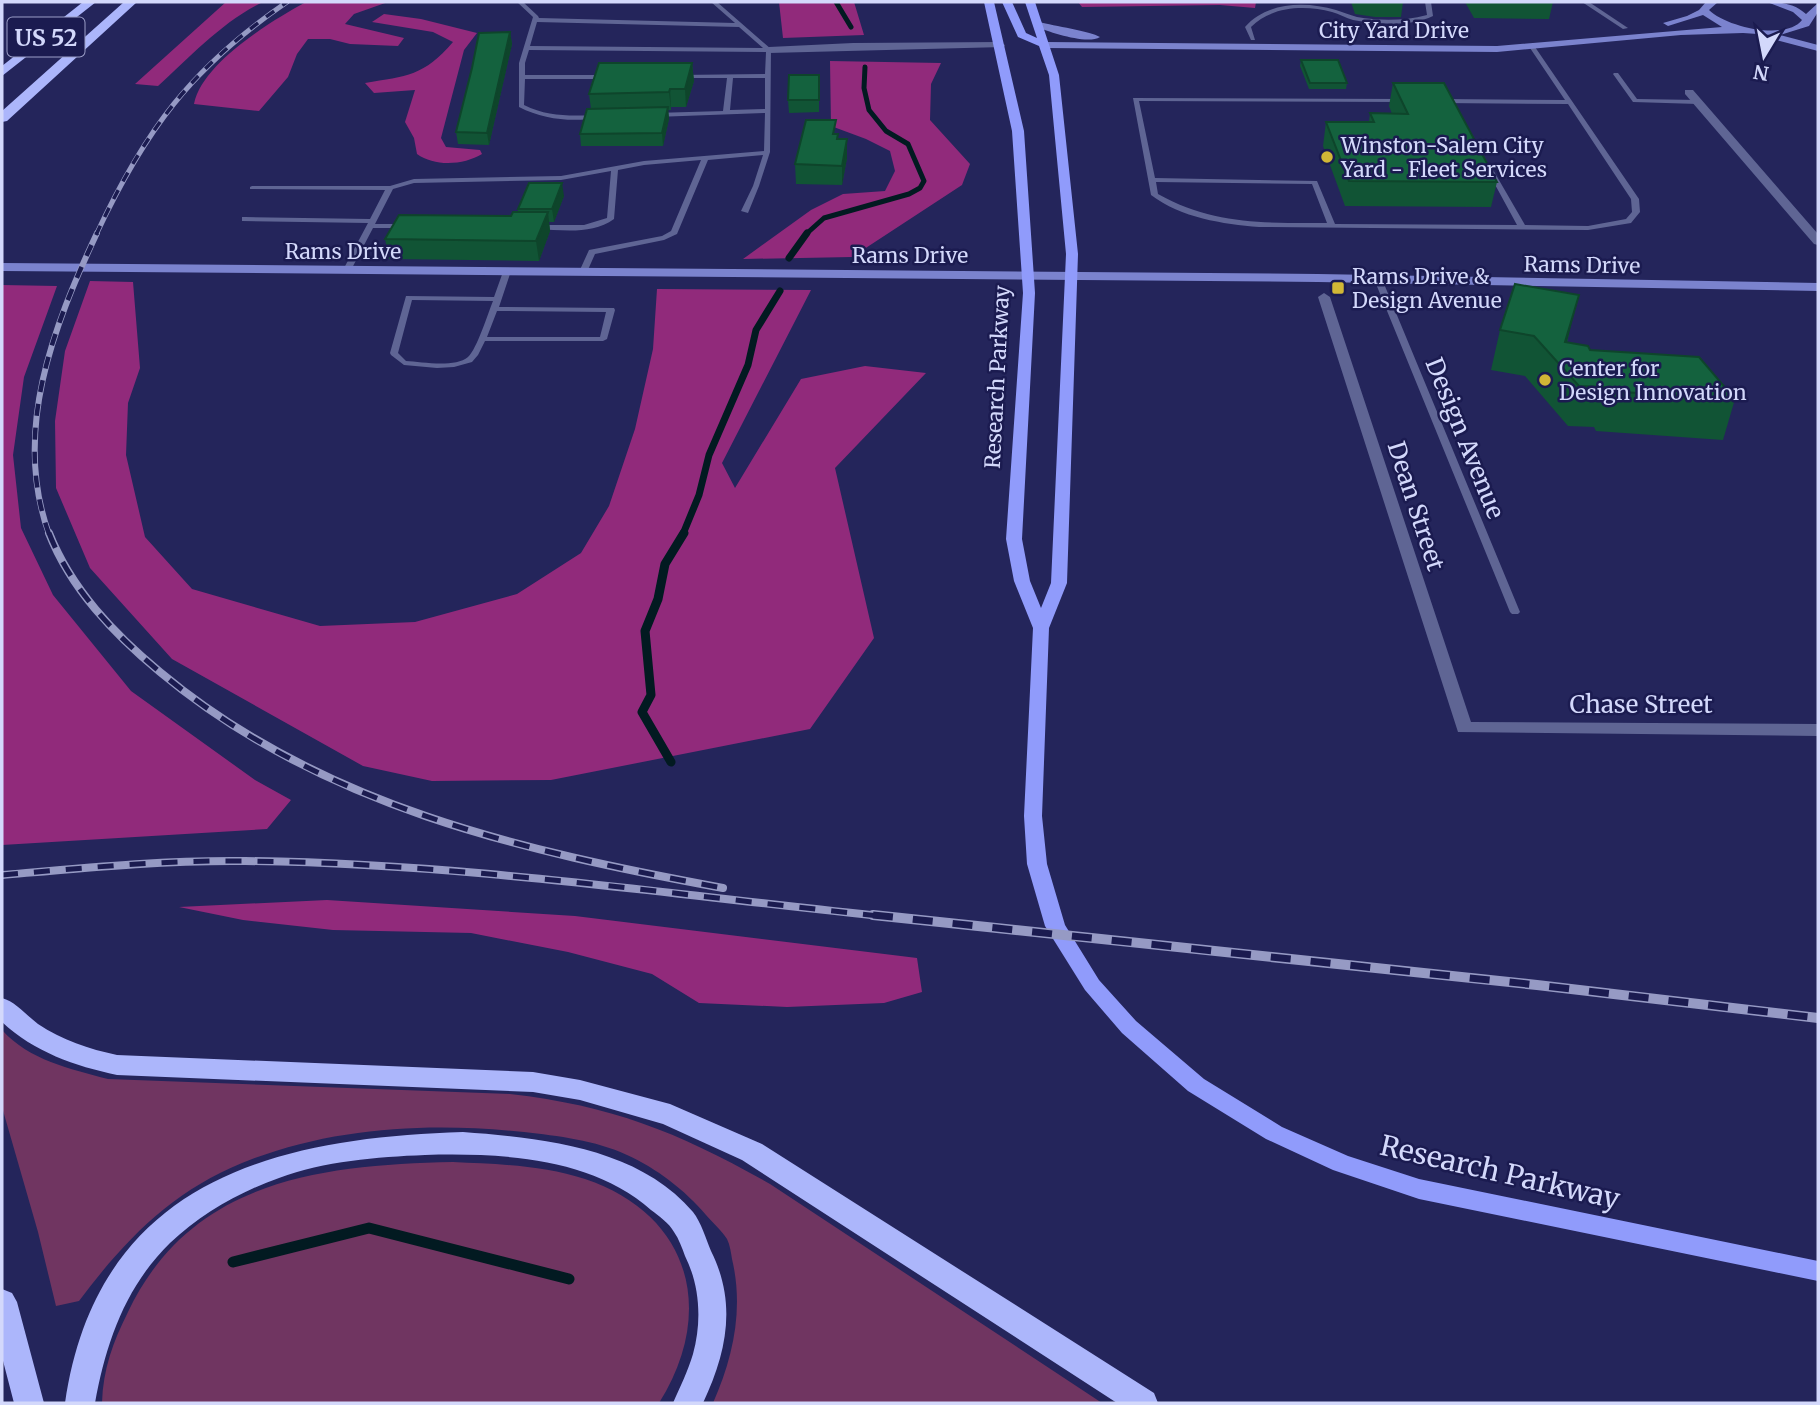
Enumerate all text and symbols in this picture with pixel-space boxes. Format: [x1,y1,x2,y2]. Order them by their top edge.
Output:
street label: City Yard Drive [1319,17,1469,44]
road number: US 52 [7,18,84,56]
north arrow [1729,21,1799,91]
text: N [1752,60,1771,86]
place label: Winston-Salem City Yard - Fleet Services [1340,132,1547,183]
marker: Winston-Salem City Yard - Fleet Services [1319,149,1335,165]
street label: Rams Drive [285,238,401,265]
street label: Rams Drive [852,242,968,269]
street label: Rams Drive [1523,250,1641,280]
place label: Rams Drive & Design Avenue [1352,263,1502,314]
marker: Rams Drive & Design Avenue [1330,280,1346,296]
street label: Research Parkway [979,284,1015,469]
street label: Design Avenue [1419,353,1511,523]
place label: Center for Design Innovation [1559,355,1747,406]
marker: Center for Design Innovation [1537,372,1553,388]
street label: Dean Street [1381,437,1452,575]
street label: Chase Street [1569,689,1713,720]
street label: Research Parkway [1377,1127,1624,1217]

